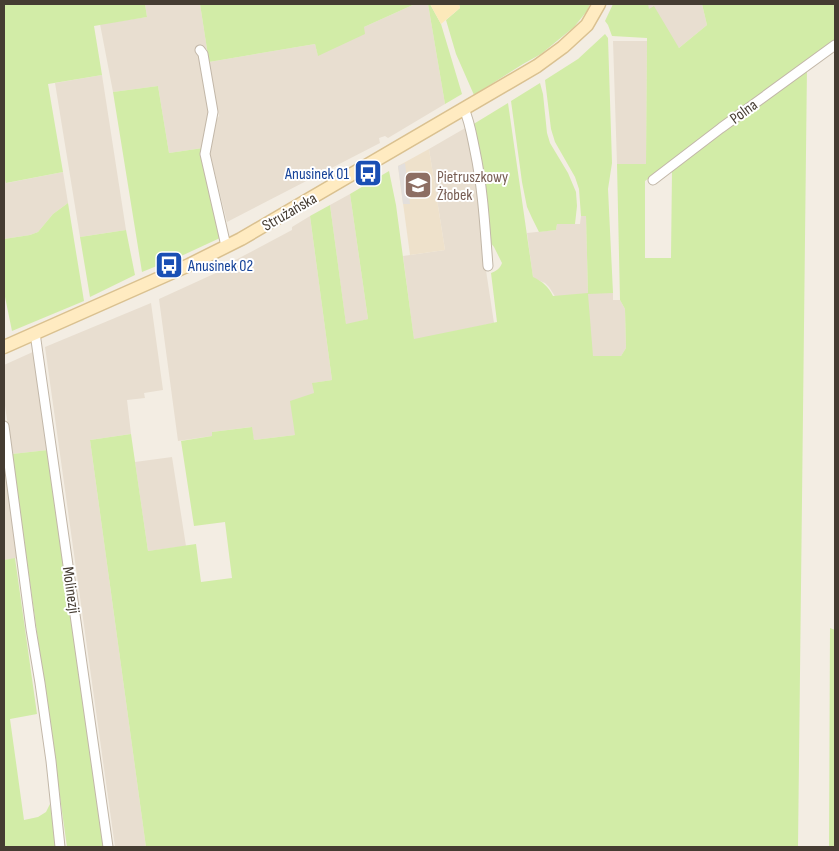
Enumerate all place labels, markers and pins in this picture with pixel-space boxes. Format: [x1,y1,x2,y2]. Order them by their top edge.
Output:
bus stop icon: Anusinek 01 [353,158,383,188]
place label: Anusinek 01 [284,165,349,184]
place label: Pietruszkowy Żłobek [437,168,508,205]
school or university icon: Pietruszkowy Żłobek [403,170,433,200]
bus stop icon: Anusinek 02 [154,250,184,280]
place label: Anusinek 02 [187,257,253,276]

